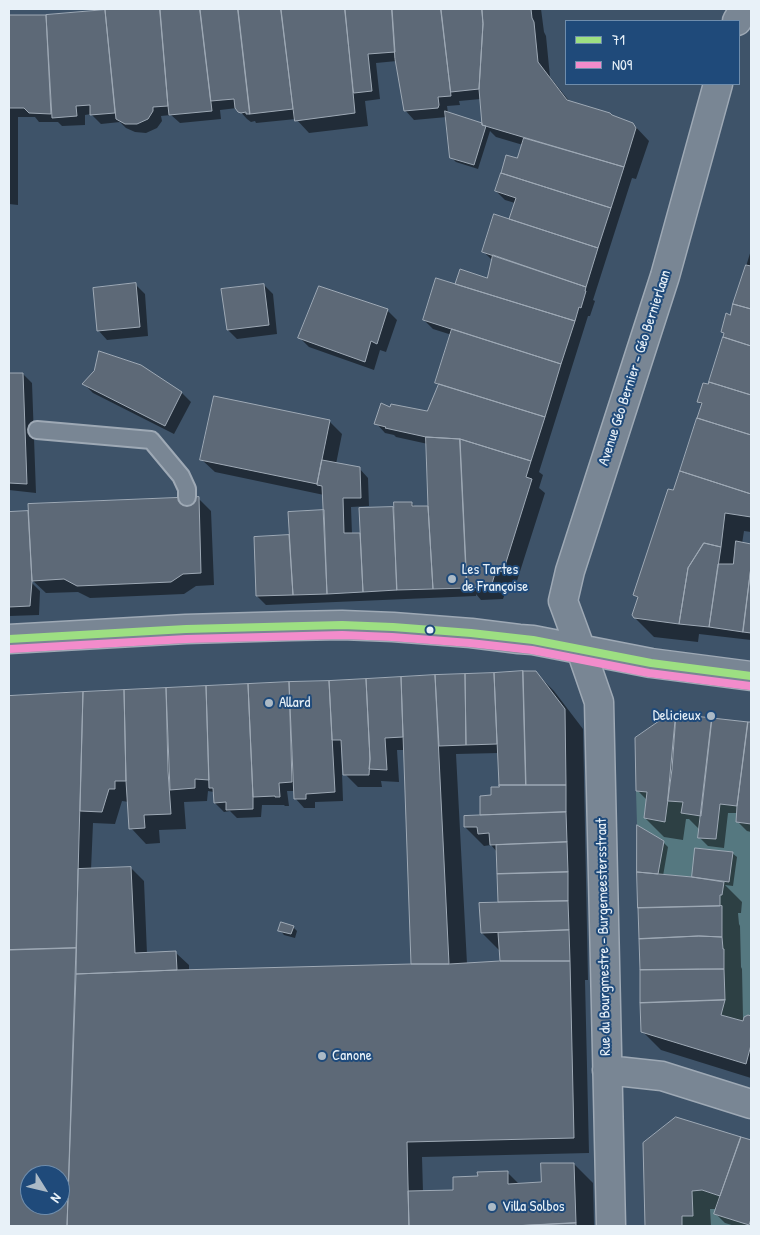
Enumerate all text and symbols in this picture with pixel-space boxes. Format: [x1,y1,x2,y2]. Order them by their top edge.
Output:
legend [565,20,740,85]
text: 71 [612,29,625,50]
text: N09 [612,54,632,75]
street label: Avenue Géo Bernier - Géo Bernierlaan [595,268,675,468]
place label: Les Tartes de Françoise [462,561,528,596]
marker: Les Tartes de Françoise [446,573,458,585]
unlabelled marker [425,625,435,635]
place label: Allard [279,694,310,712]
marker: Allard [263,697,275,709]
place label: Delicieux [653,707,701,725]
marker: Delicieux [705,710,717,722]
street label: Rue du Bourgmestre - Burgemeestersstraat [593,818,615,1056]
place label: Canone [332,1047,372,1065]
marker: Canone [316,1050,328,1062]
north arrow [20,1165,70,1215]
text: N [47,1190,67,1207]
place label: Villa Solbos [502,1198,565,1216]
marker: Villa Solbos [486,1201,498,1213]

